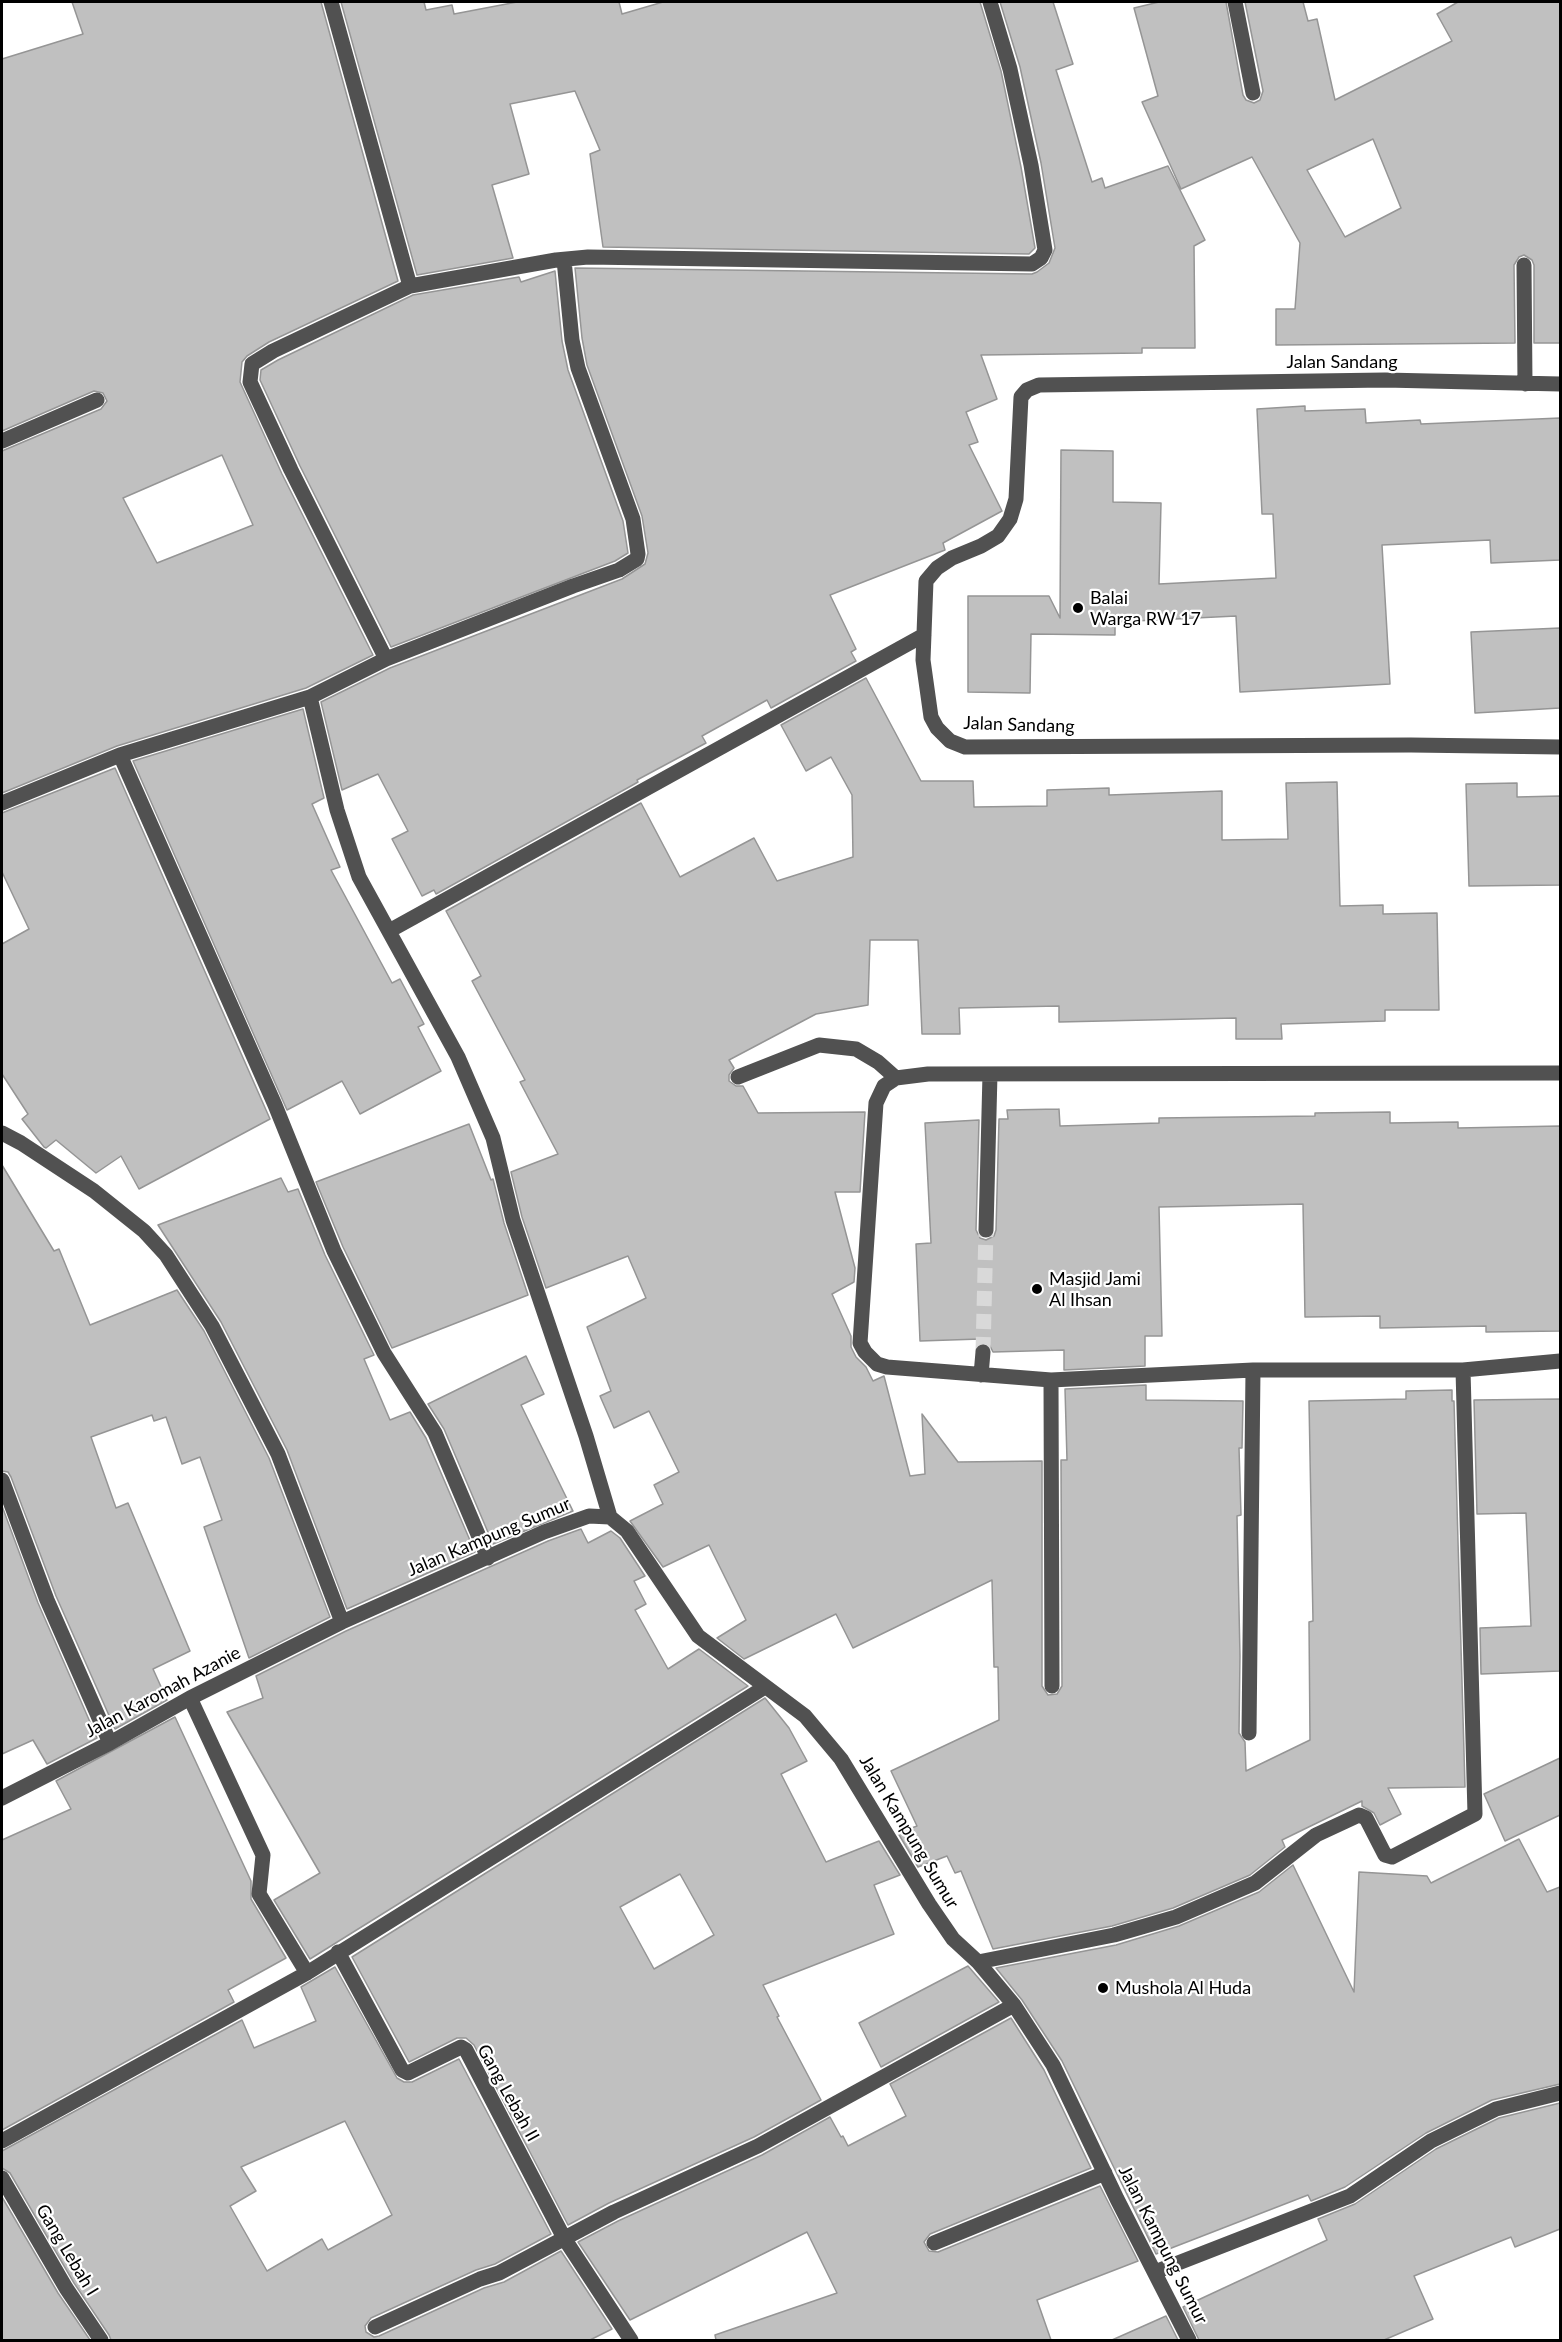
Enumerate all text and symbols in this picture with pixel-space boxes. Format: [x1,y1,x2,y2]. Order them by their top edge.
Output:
street label: Jalan Sandang [1286,351,1398,373]
place label: Balai Warga RW 17 [1090,587,1201,630]
marker: Balai Warga RW 17 [1071,601,1085,615]
street label: Jalan Sandang [963,712,1075,738]
place label: Masjid Jami Al Ihsan [1049,1268,1141,1310]
marker: Masjid Jami Al Ihsan [1030,1282,1044,1296]
street label: Jalan Kampung Sumur [404,1493,574,1581]
street label: Jalan Karomah Azanie [82,1642,244,1742]
street label: Jalan Kampung Sumur [855,1752,963,1912]
place label: Mushola Al Huda [1115,1977,1251,1999]
marker: Mushola Al Huda [1096,1981,1110,1995]
street label: Gang Lebah II [472,2041,544,2145]
street label: Jalan Kampung Sumur [1114,2162,1212,2328]
street label: Gang Lebah I [31,2200,103,2300]

